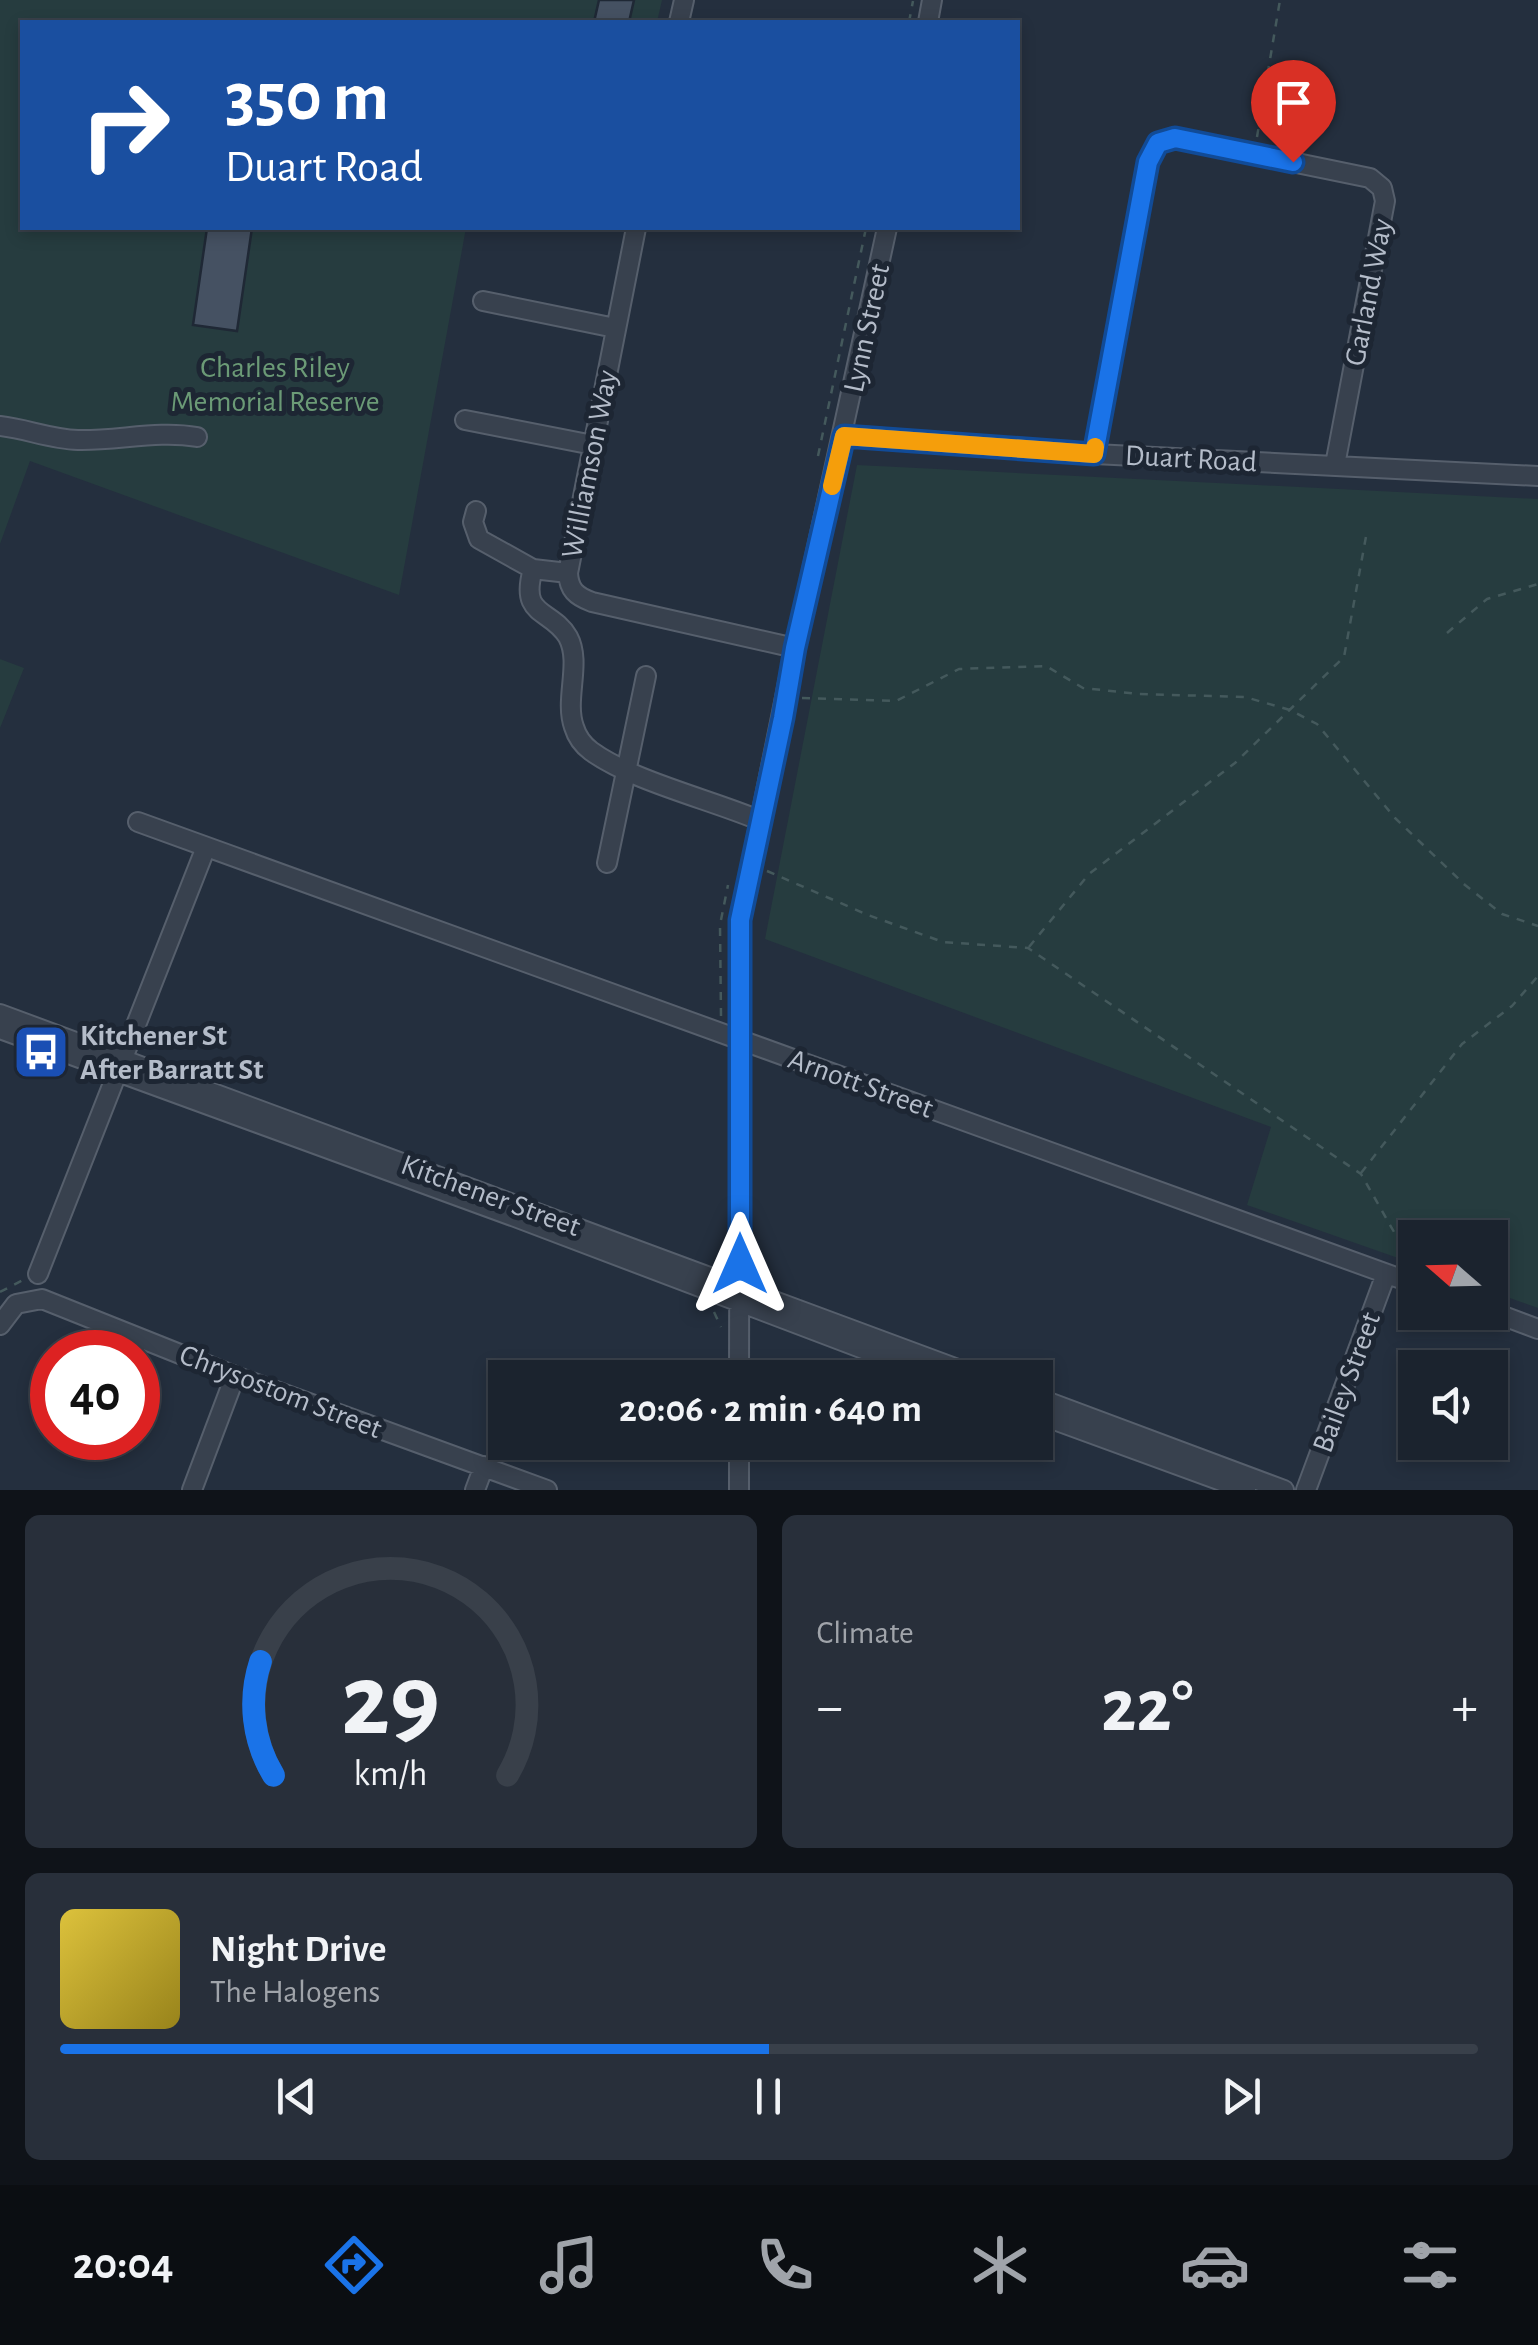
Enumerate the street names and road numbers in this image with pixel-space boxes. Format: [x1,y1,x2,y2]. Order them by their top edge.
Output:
street label: Garland Way [1340,216,1398,368]
street label: Lynn Street [839,261,895,395]
street label: Williamson Way [557,367,623,561]
street label: Duart Road [1124,441,1258,477]
street label: Arnott Street [784,1044,937,1124]
street label: Kitchener Street [397,1150,585,1242]
street label: Bailey Street [1308,1308,1386,1456]
street label: Chrysostom Street [175,1340,386,1444]

